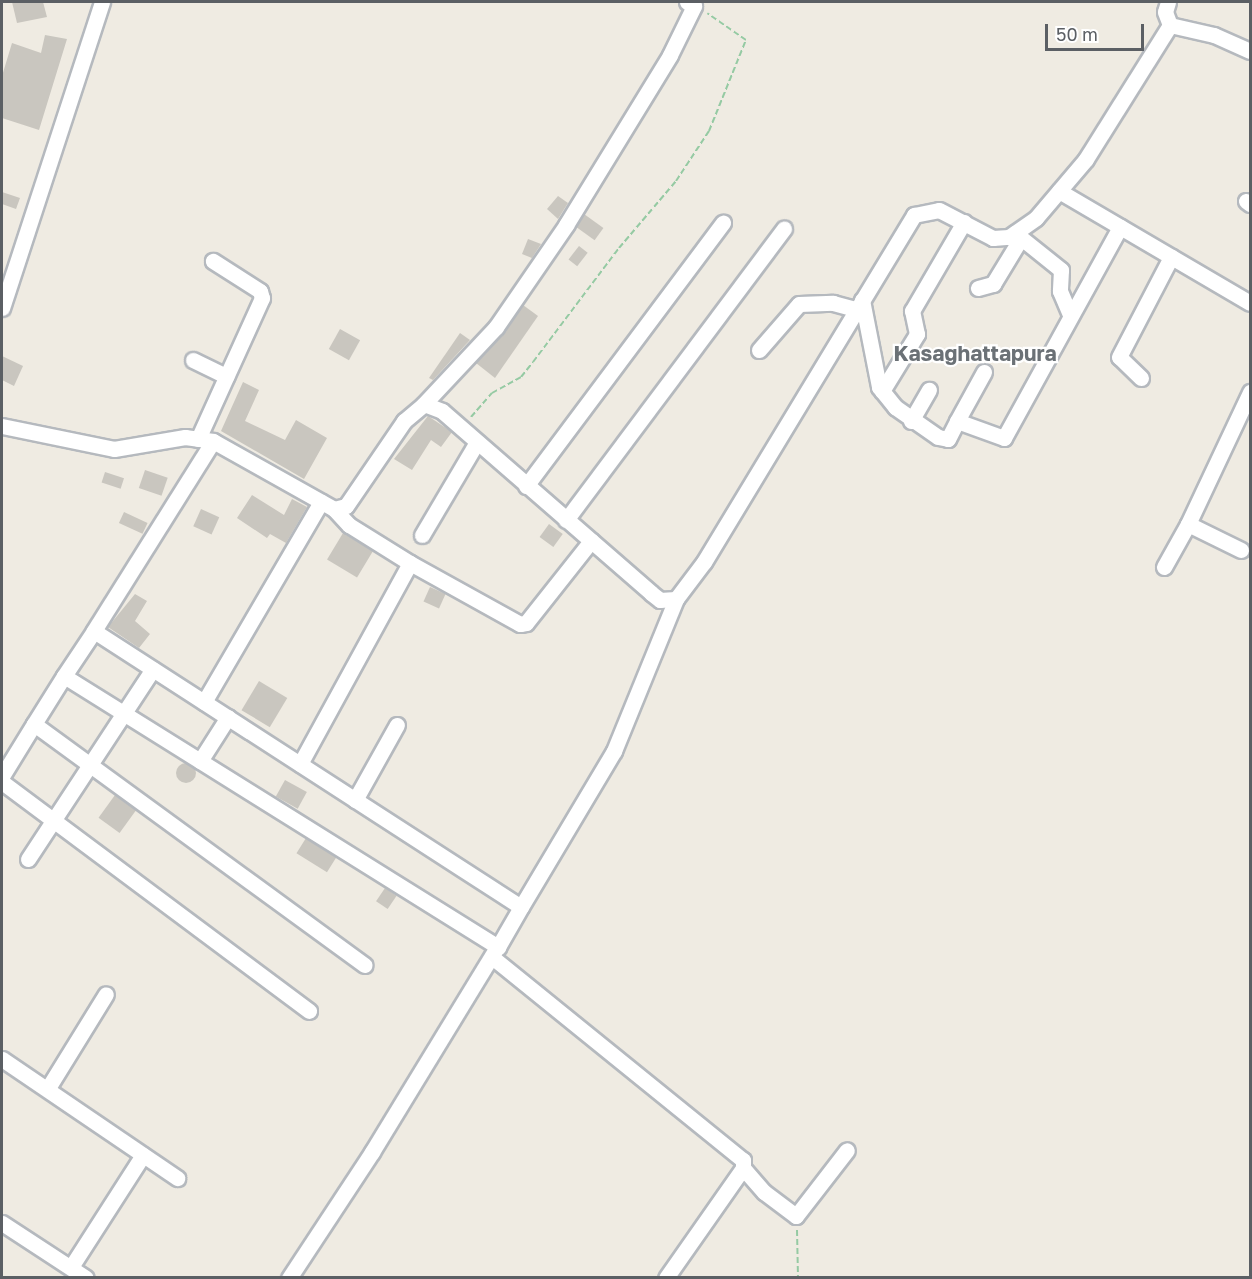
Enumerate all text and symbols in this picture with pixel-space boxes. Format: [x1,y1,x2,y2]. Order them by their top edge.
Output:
scale bar [1048,12,1147,50]
text: 50 m [1056,23,1098,45]
district label: Kasaghattapura [893,340,1057,366]

